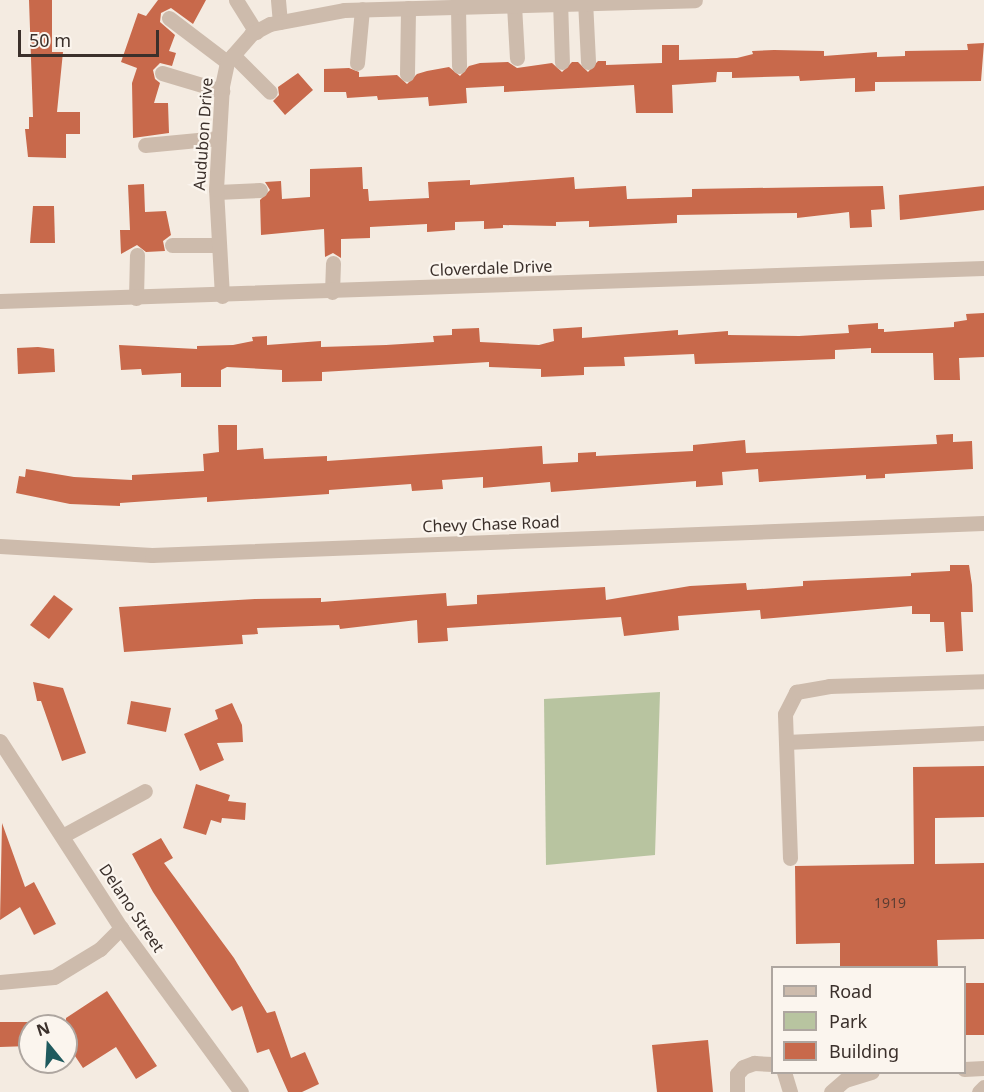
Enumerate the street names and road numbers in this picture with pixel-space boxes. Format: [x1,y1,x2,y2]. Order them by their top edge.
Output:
street label: Audubon Drive [189,77,217,191]
street label: Cloverdale Drive [429,256,553,280]
street label: Chevy Chase Road [422,512,560,536]
street label: Delano Street [95,860,169,956]

